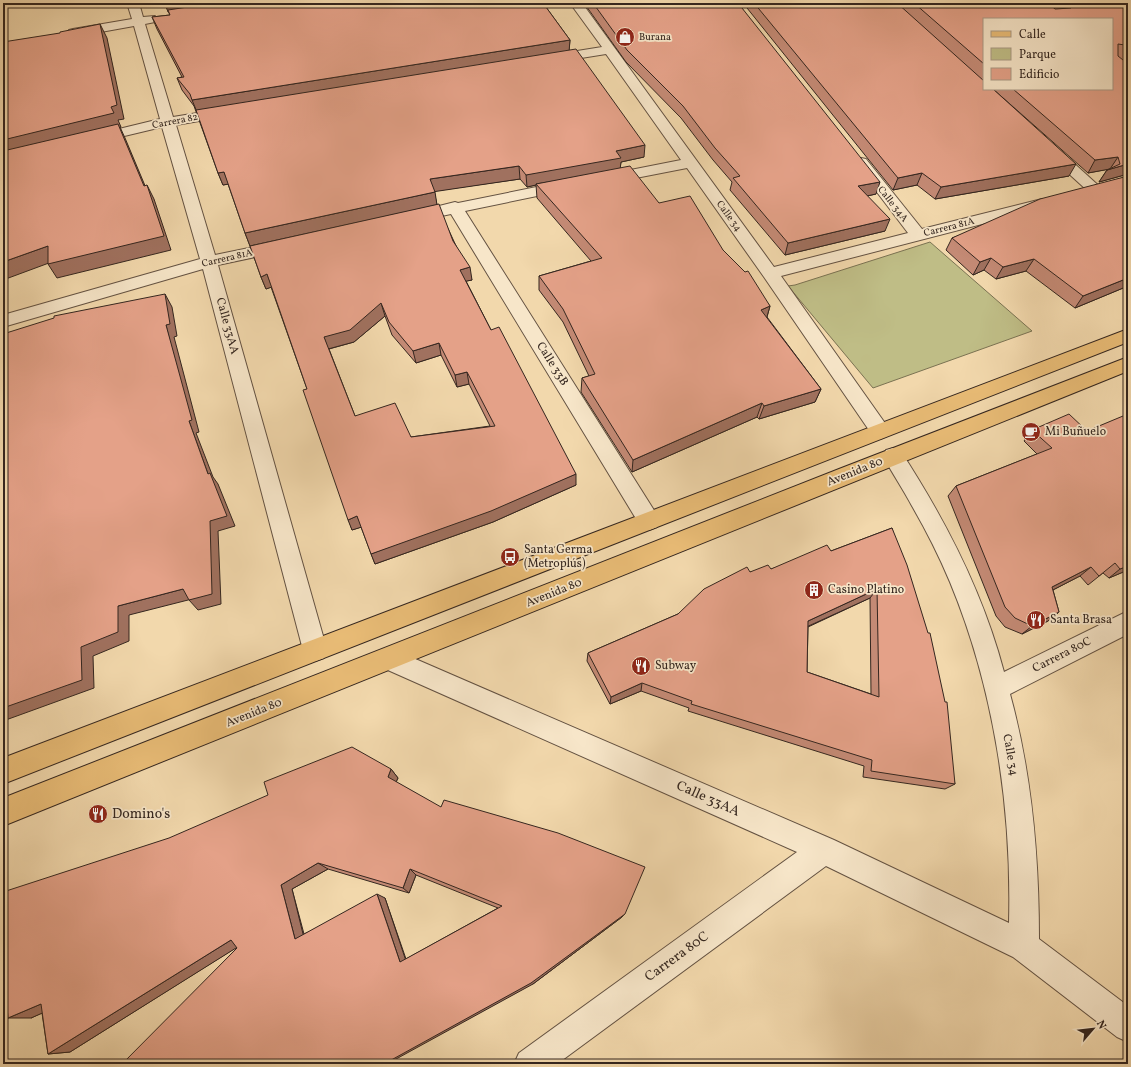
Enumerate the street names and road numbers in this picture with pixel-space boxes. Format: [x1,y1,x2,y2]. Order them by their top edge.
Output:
street label: Carrera 82 [151,110,199,132]
street label: Calle 34A [874,183,912,225]
street label: Calle 34 [713,198,745,234]
street label: Carrera 81A [922,214,976,240]
street label: Carrera 81A [200,245,254,271]
street label: Calle 33AA [212,296,242,357]
street label: Calle 33B [532,339,572,389]
street label: Avenida 80 [825,454,885,490]
street label: Avenida 80 [524,575,584,611]
street label: Carrera 80C [1030,633,1094,677]
street label: Avenida 80 [224,695,284,731]
street label: Calle 34 [998,733,1022,777]
street label: Calle 33AA [673,777,743,822]
street label: Carrera 80C [641,927,713,987]

